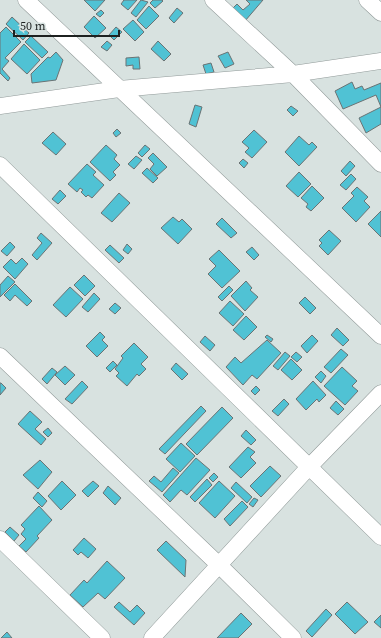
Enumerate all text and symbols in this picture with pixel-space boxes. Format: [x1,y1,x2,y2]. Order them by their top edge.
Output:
scale bar [14,12,119,38]
text: 50 m [20,18,46,34]

